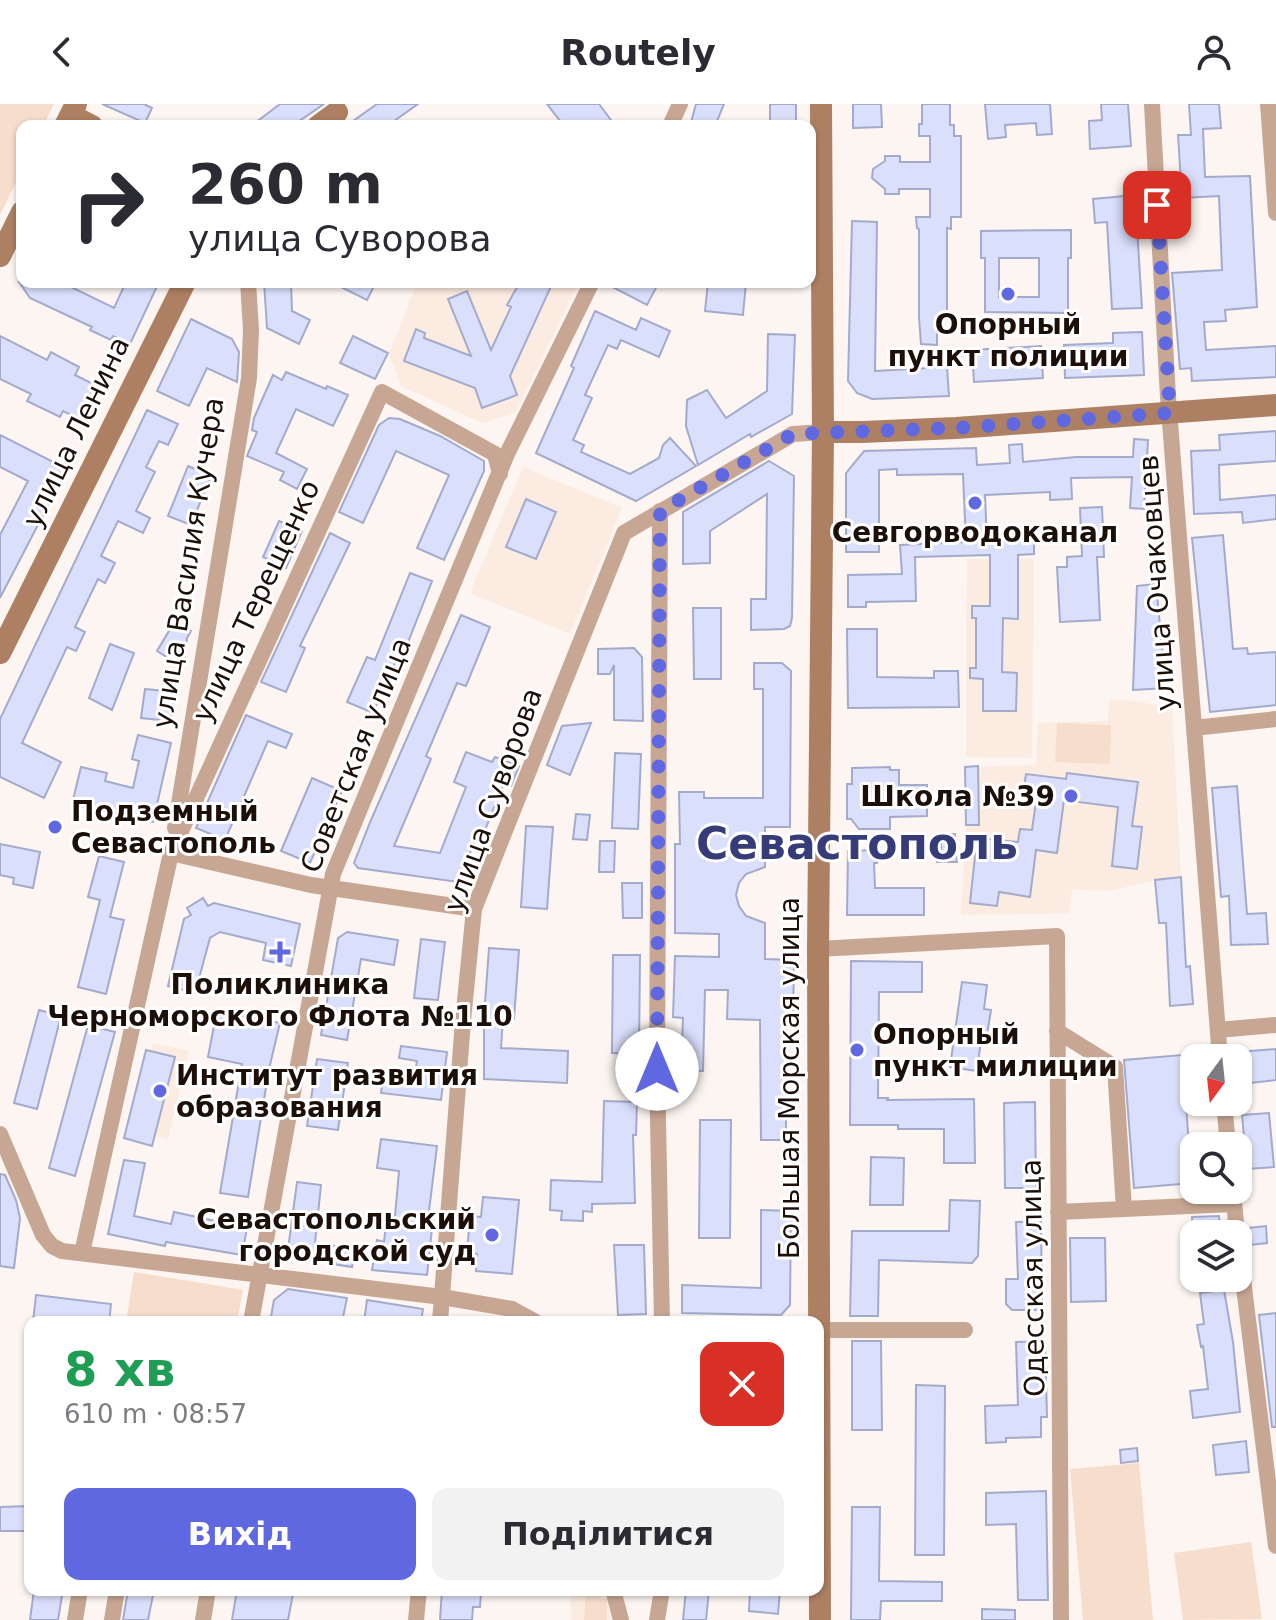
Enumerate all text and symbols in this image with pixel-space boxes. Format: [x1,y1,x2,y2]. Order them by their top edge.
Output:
icon: back [40,30,84,74]
icon: person [1192,30,1236,74]
text: Routely [560,32,716,73]
text: 260 m [188,151,383,216]
icon: right [56,152,160,256]
pin [1123,171,1191,239]
icon: arrive [1135,183,1179,227]
text: улица Суворова [188,218,492,259]
marker: Опорный пункт полиции [999,285,1017,303]
place label: Опорный пункт полиции [888,308,1128,373]
street label: улица Ленина [16,331,136,533]
street label: улица Василия Кучера [146,395,230,731]
street label: улица Очаковцев [1132,454,1182,712]
street label: улица Терещенко [185,475,327,727]
marker: Севгорводоканал [966,494,984,512]
place label: Севгорводоканал [832,516,1118,549]
street label: Советская улица [294,633,418,877]
street label: улица Суворова [437,683,549,917]
place label: Школа №39 [860,780,1055,813]
marker: Школа №39 [1062,787,1080,805]
place label: Подземный Севастополь [71,795,276,860]
marker: Подземный Севастополь [46,818,64,836]
district label: Севастополь [696,818,1018,869]
street label: Большая Морская улица [773,897,806,1259]
marker: Поликлиника Черноморского Флота №110 [269,941,291,963]
place label: Поликлиника Черноморского Флота №110 [47,968,513,1033]
place label: Опорный пункт милиции [873,1018,1118,1083]
position arrow [615,1027,699,1111]
marker: Опорный пункт милиции [848,1041,866,1059]
north arrow [1180,1044,1252,1116]
map controls [1180,1044,1252,1292]
place label: Институт развития образования [176,1059,478,1124]
marker: Институт развития образования [151,1082,169,1100]
button: search [1180,1132,1252,1204]
street label: Одесская улица [1014,1159,1052,1397]
place label: Севастопольский городской суд [196,1203,476,1268]
button: layers [1180,1220,1252,1292]
marker: Севастопольский городской суд [483,1226,501,1244]
text: 8 хв [64,1341,175,1397]
button: close [700,1342,784,1426]
text: 610 m · 08:57 [64,1399,247,1429]
button: Вихід [64,1488,416,1580]
button: Поділитися [432,1488,784,1580]

